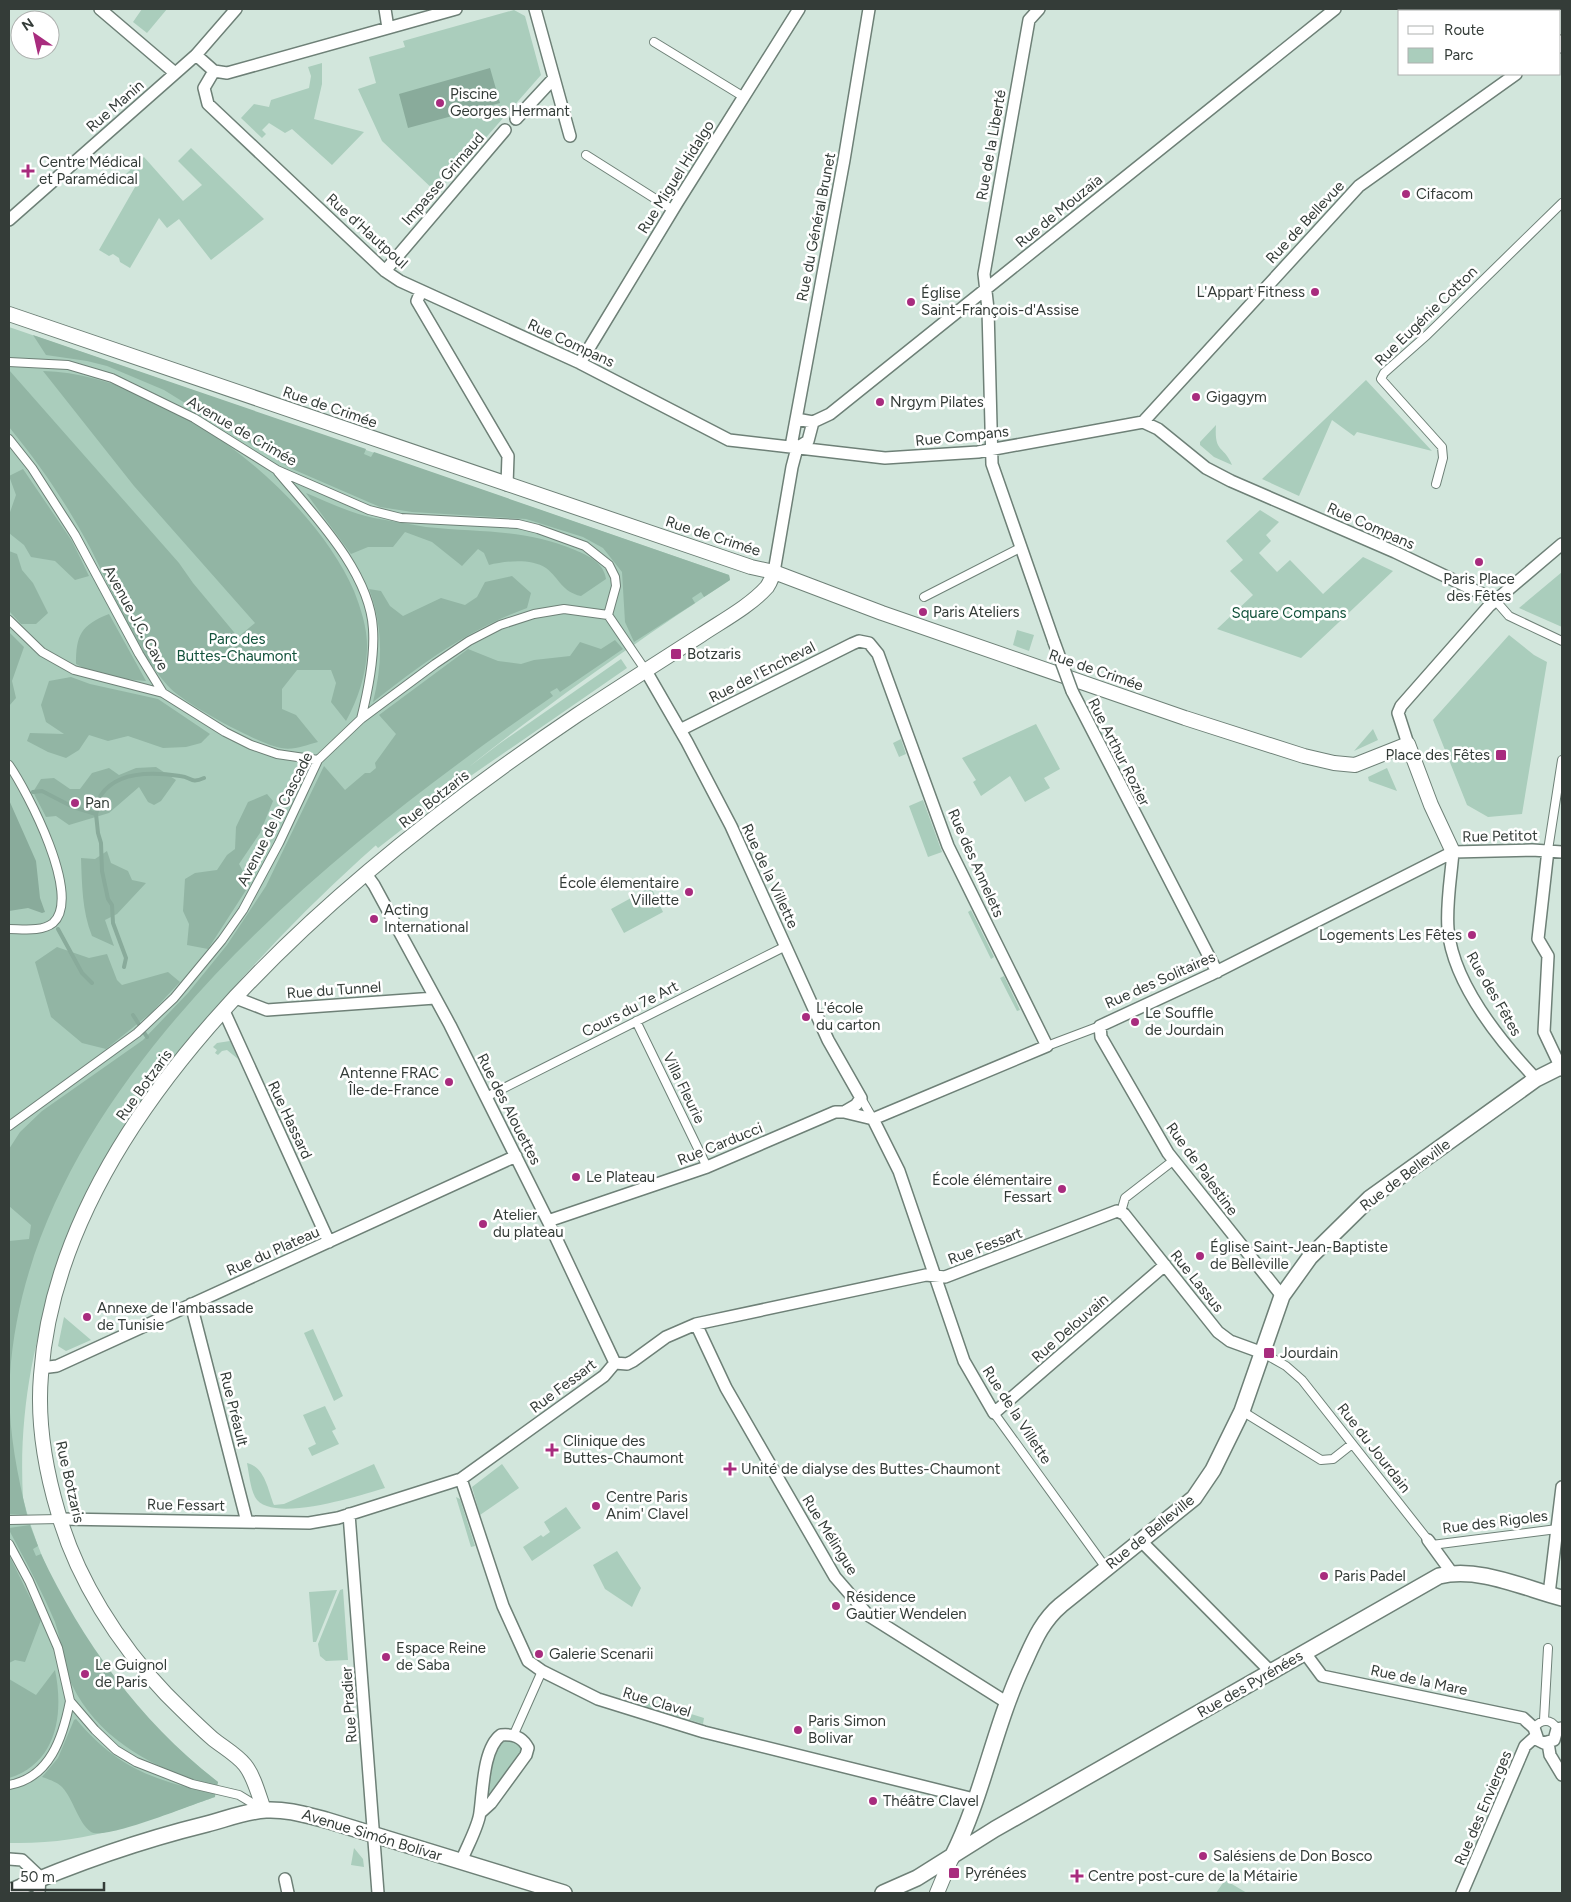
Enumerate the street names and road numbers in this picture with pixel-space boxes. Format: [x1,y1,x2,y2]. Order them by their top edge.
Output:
street label: Rue Manin [83,76,147,136]
street label: Rue de la Liberté [972,88,1010,202]
street label: Rue Miguel Hidalgo [634,117,718,237]
street label: Impasse Grimaud [398,129,488,229]
street label: Rue du Général Brunet [793,151,839,303]
street label: Rue de Mouzaïa [1012,171,1106,251]
street label: Rue de Bellevue [1262,177,1348,267]
street label: Rue d'Hautpoul [322,190,412,272]
street label: Rue Eugénie Cotton [1371,262,1481,370]
street label: Rue Compans [525,315,617,371]
street label: Rue de Crimée [280,382,380,432]
street label: Avenue de Crimée [184,392,300,470]
street label: Rue Compans [914,422,1010,450]
street label: Rue Compans [1324,499,1418,553]
street label: Rue de Crimée [663,512,763,560]
street label: Avenue J.C. Cave [100,562,172,674]
street label: Rue de l'Encheval [706,637,818,707]
street label: Rue de Crimée [1046,645,1146,695]
street label: Rue Arthur Rozier [1084,695,1154,809]
street label: Avenue de la Cascade [233,749,317,889]
street label: Rue Botzaris [395,766,473,832]
street label: Rue des Annelets [944,806,1008,920]
street label: Rue de la Villette [738,821,802,931]
street label: Rue Petitot [1462,826,1538,846]
street label: Rue des Solitaires [1102,948,1218,1012]
street label: Rue des Fêtes [1463,949,1525,1039]
street label: Cours du 7e Art [579,977,681,1041]
street label: Rue du Tunnel [286,978,382,1002]
street label: Rue Botzaris [112,1046,176,1124]
street label: Rue des Alouettes [473,1050,545,1168]
street label: Villa Fleurie [659,1050,709,1126]
street label: Rue Hassard [264,1078,316,1162]
street label: Rue Carducci [675,1119,765,1169]
street label: Rue de Palestine [1162,1119,1242,1219]
street label: Rue de Belleville [1356,1135,1454,1215]
street label: Rue du Plateau [224,1222,322,1280]
street label: Rue Fessart [945,1223,1025,1268]
street label: Rue Lassus [1167,1246,1227,1316]
street label: Rue Delouvain [1028,1290,1112,1366]
street label: Rue Fessart [526,1355,600,1417]
street label: Rue de la Villette [979,1363,1055,1467]
street label: Rue Préault [216,1370,252,1449]
street label: Rue du Jourdain [1333,1400,1415,1496]
street label: Rue Botzaris [52,1439,88,1525]
street label: Rue de Belleville [1102,1491,1198,1573]
street label: Rue Mélingue [798,1492,862,1578]
street label: Rue Fessart [147,1495,226,1515]
street label: Rue des Rigoles [1441,1507,1549,1537]
street label: Rue des Pyrénées [1194,1646,1306,1722]
street label: Rue de la Mare [1369,1661,1469,1699]
street label: Rue Pradier [337,1666,361,1744]
street label: Rue Clavel [621,1683,693,1721]
street label: Rue des Envierges [1451,1748,1515,1868]
street label: Avenue Simón Bolívar [300,1805,444,1865]

